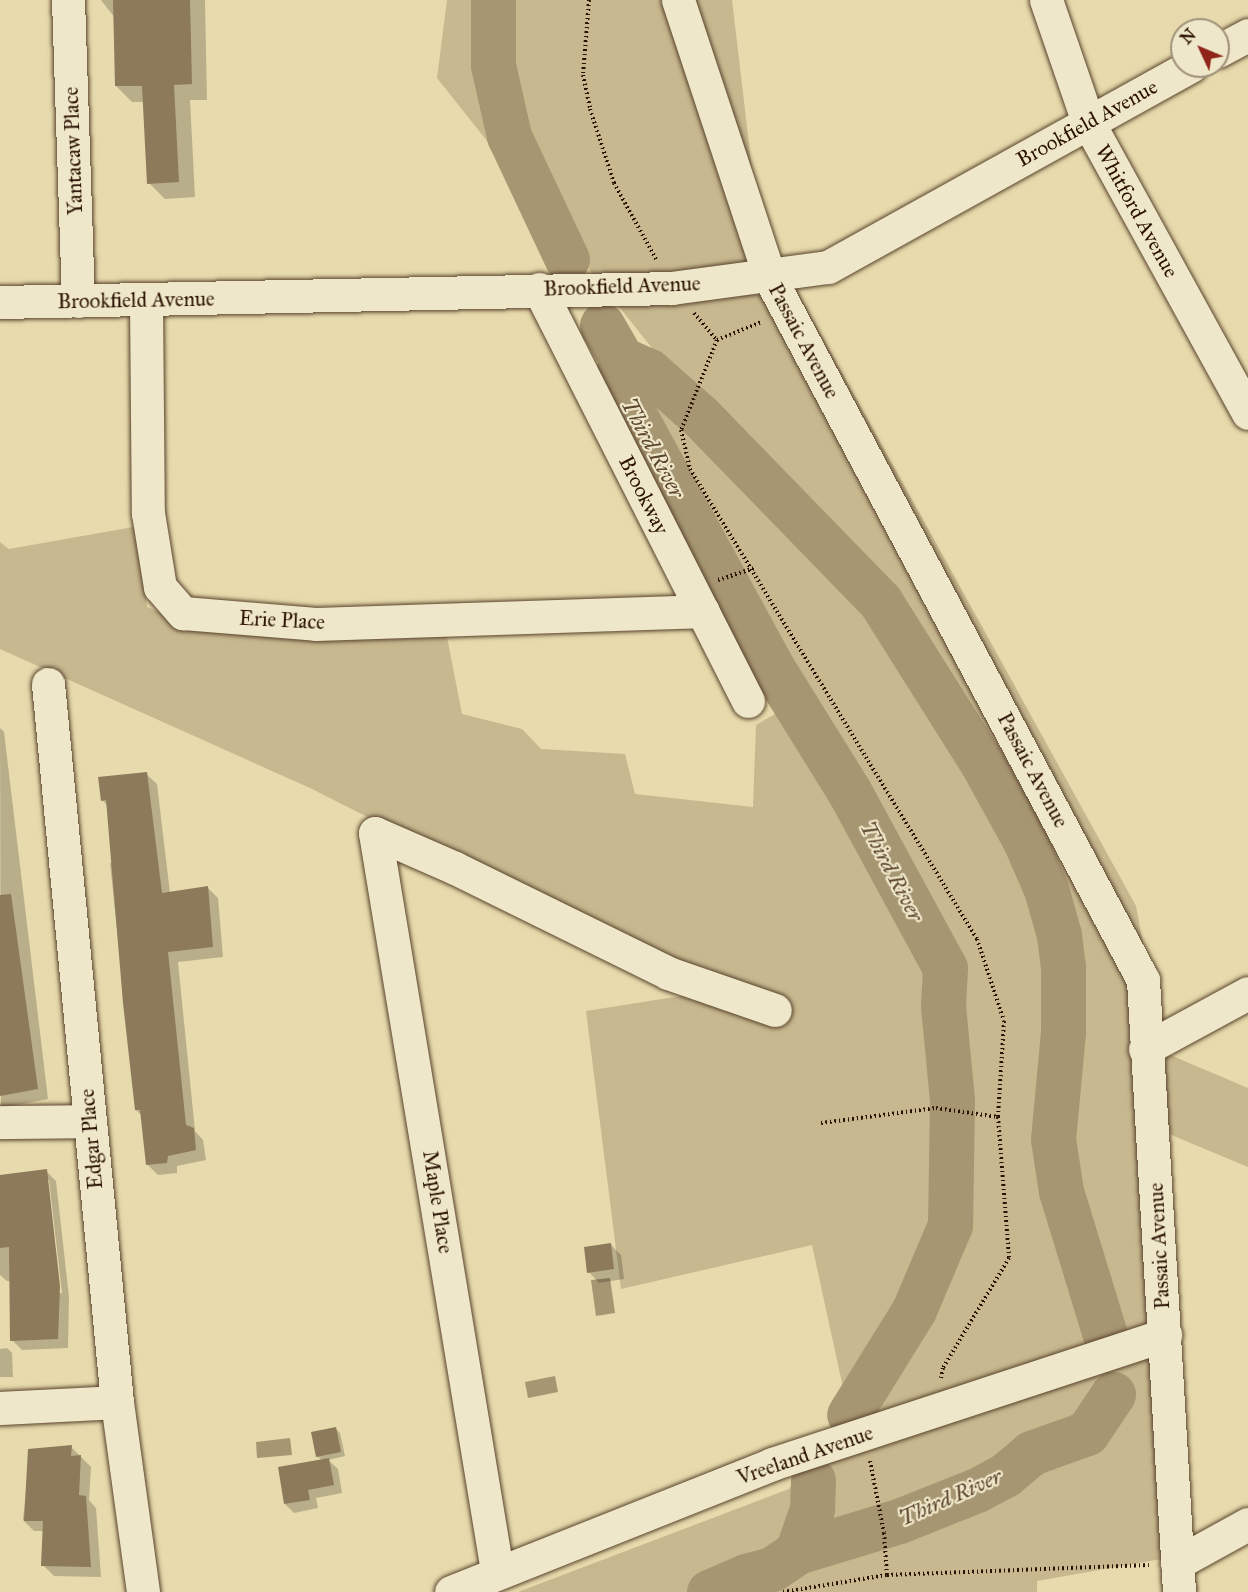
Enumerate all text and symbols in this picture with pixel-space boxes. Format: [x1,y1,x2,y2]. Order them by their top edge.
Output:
north arrow [1170,18,1230,78]
text: N [1177,25,1200,48]
street label: Brookfield Avenue [1012,74,1162,172]
street label: Yantacaw Place [58,86,88,216]
street label: Whitford Avenue [1090,140,1184,282]
street label: Brookfield Avenue [543,271,701,301]
street label: Passaic Avenue [763,279,845,403]
street label: Brookfield Avenue [57,286,215,314]
water label: Third River [616,393,690,503]
street label: Brookway [614,451,674,539]
street label: Erie Place [238,605,326,635]
street label: Passaic Avenue [992,708,1074,832]
water label: Third River [855,816,929,926]
street label: Edgar Place [74,1088,108,1190]
street label: Maple Place [417,1149,459,1255]
street label: Passaic Avenue [1143,1182,1175,1310]
street label: Vreeland Avenue [734,1420,876,1490]
water label: Third River [894,1463,1006,1531]

